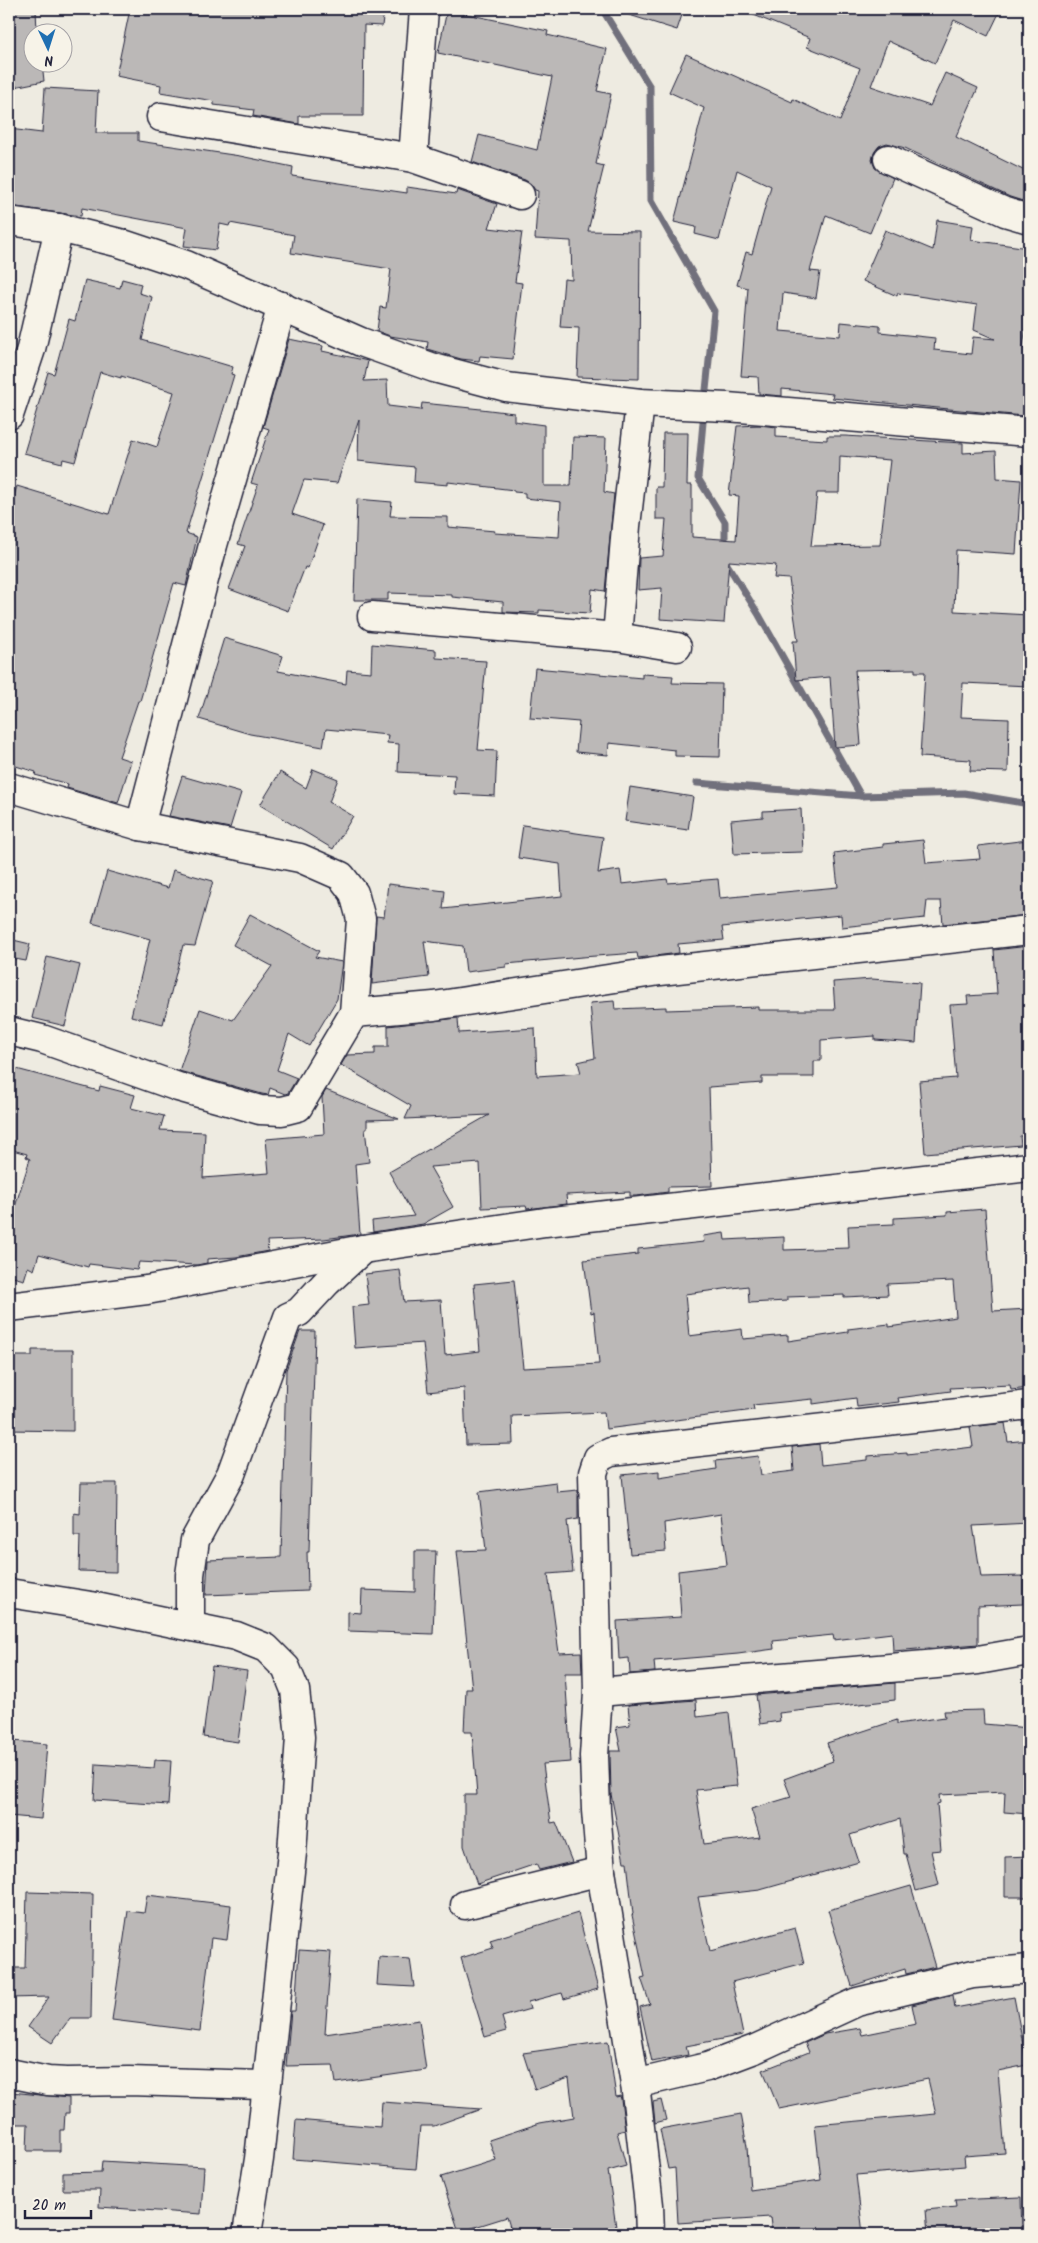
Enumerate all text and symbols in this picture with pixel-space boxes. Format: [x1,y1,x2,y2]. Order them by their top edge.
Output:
north arrow [22,22,72,72]
text: N [44,49,54,71]
scale bar [25,2188,91,2220]
text: 20 m [32,2194,66,2218]

